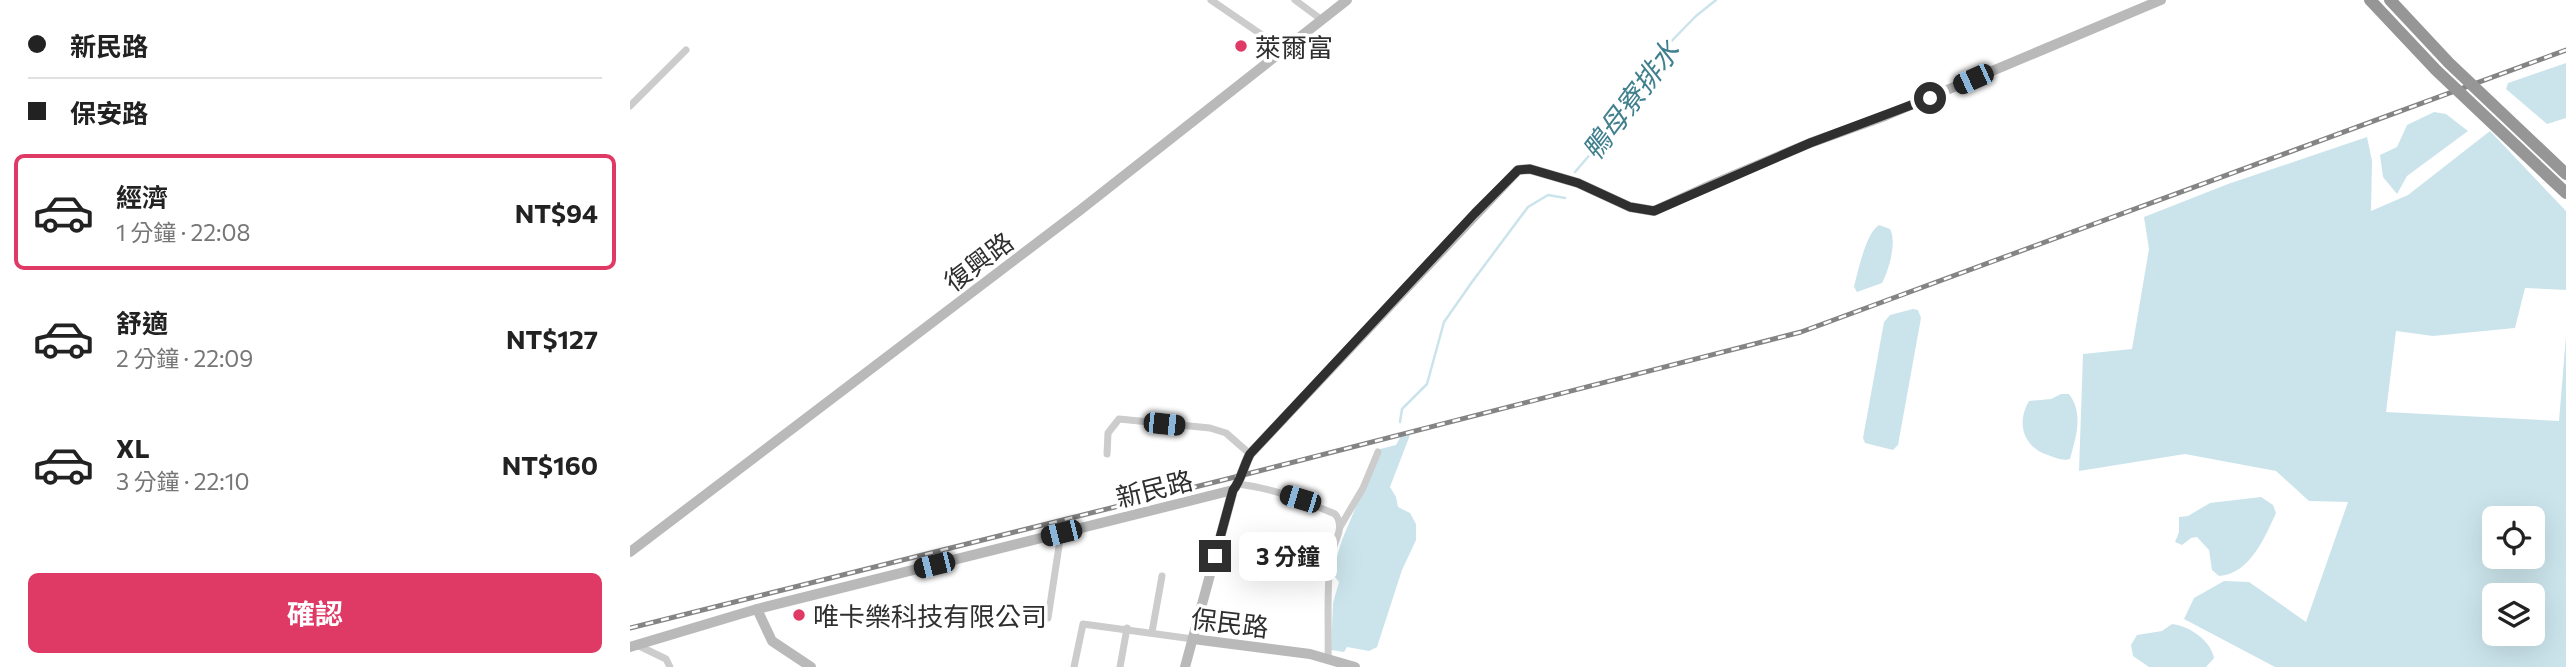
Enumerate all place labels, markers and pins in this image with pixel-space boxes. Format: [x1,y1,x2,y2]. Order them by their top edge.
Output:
place label: 萊爾富 [1255,31,1333,62]
marker: 萊爾富 [1233,38,1249,54]
place label: 唯卡樂科技有限公司 [813,600,1047,631]
marker: 唯卡樂科技有限公司 [791,607,807,623]

